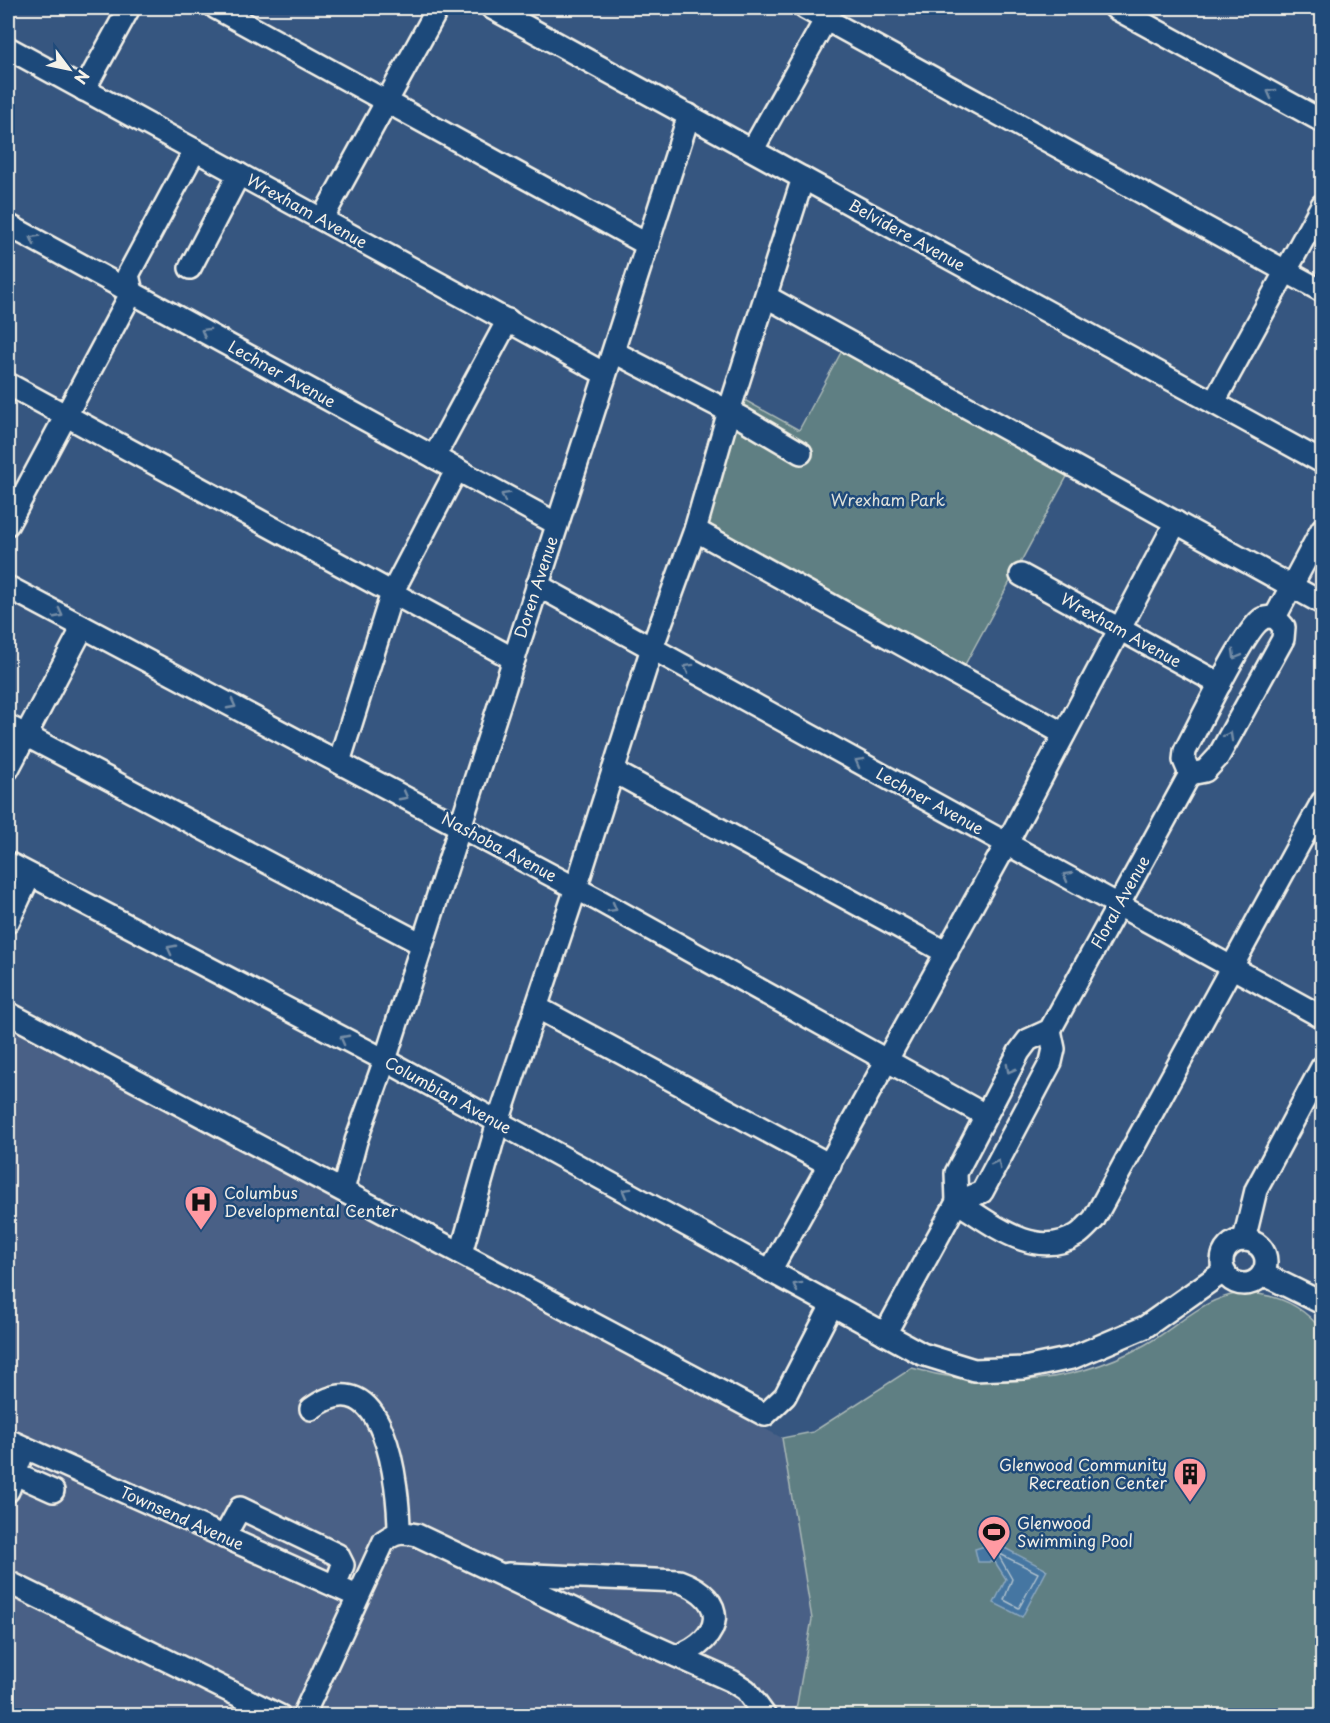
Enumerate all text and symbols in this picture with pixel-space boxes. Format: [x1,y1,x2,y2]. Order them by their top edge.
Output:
north arrow [39,39,99,99]
text: N [69,66,96,89]
one-way arrow [1267,89,1277,100]
street label: Wrexham Avenue [243,167,372,253]
street label: Belvidere Avenue [845,192,970,276]
one-way arrow [29,235,40,246]
one-way arrow [201,328,211,339]
street label: Lechner Avenue [224,334,341,413]
park label: Wrexham Park [831,487,945,511]
one-way arrow [501,492,511,503]
street label: Doren Avenue [507,532,563,641]
street label: Wrexham Avenue [1057,586,1186,672]
one-way arrow [53,607,64,619]
one-way arrow [1232,649,1244,659]
one-way arrow [684,664,695,675]
one-way arrow [226,698,236,709]
one-way arrow [1222,732,1233,742]
one-way arrow [855,758,866,769]
street label: Lechner Avenue [872,761,989,840]
one-way arrow [398,789,409,801]
street label: Nashoba Avenue [437,805,562,887]
street label: Floral Avenue [1084,850,1155,952]
one-way arrow [1063,872,1073,883]
one-way arrow [607,901,617,912]
one-way arrow [167,945,177,956]
one-way arrow [340,1035,350,1046]
street label: Columbian Avenue [381,1049,516,1139]
one-way arrow [1006,1063,1017,1074]
one-way arrow [990,1160,1001,1171]
place label: Columbus Developmental Center [224,1180,399,1222]
hospital icon: Columbus Developmental Center [183,1184,219,1231]
one-way arrow [622,1188,632,1199]
one-way arrow [793,1282,803,1293]
place label: Glenwood Community Recreation Center [999,1452,1168,1494]
building icon: Glenwood Community Recreation Center [1172,1456,1208,1503]
street label: Townsend Avenue [117,1479,248,1555]
place label: Glenwood Swimming Pool [1017,1510,1133,1552]
sports icon: Glenwood Swimming Pool [976,1514,1012,1561]

